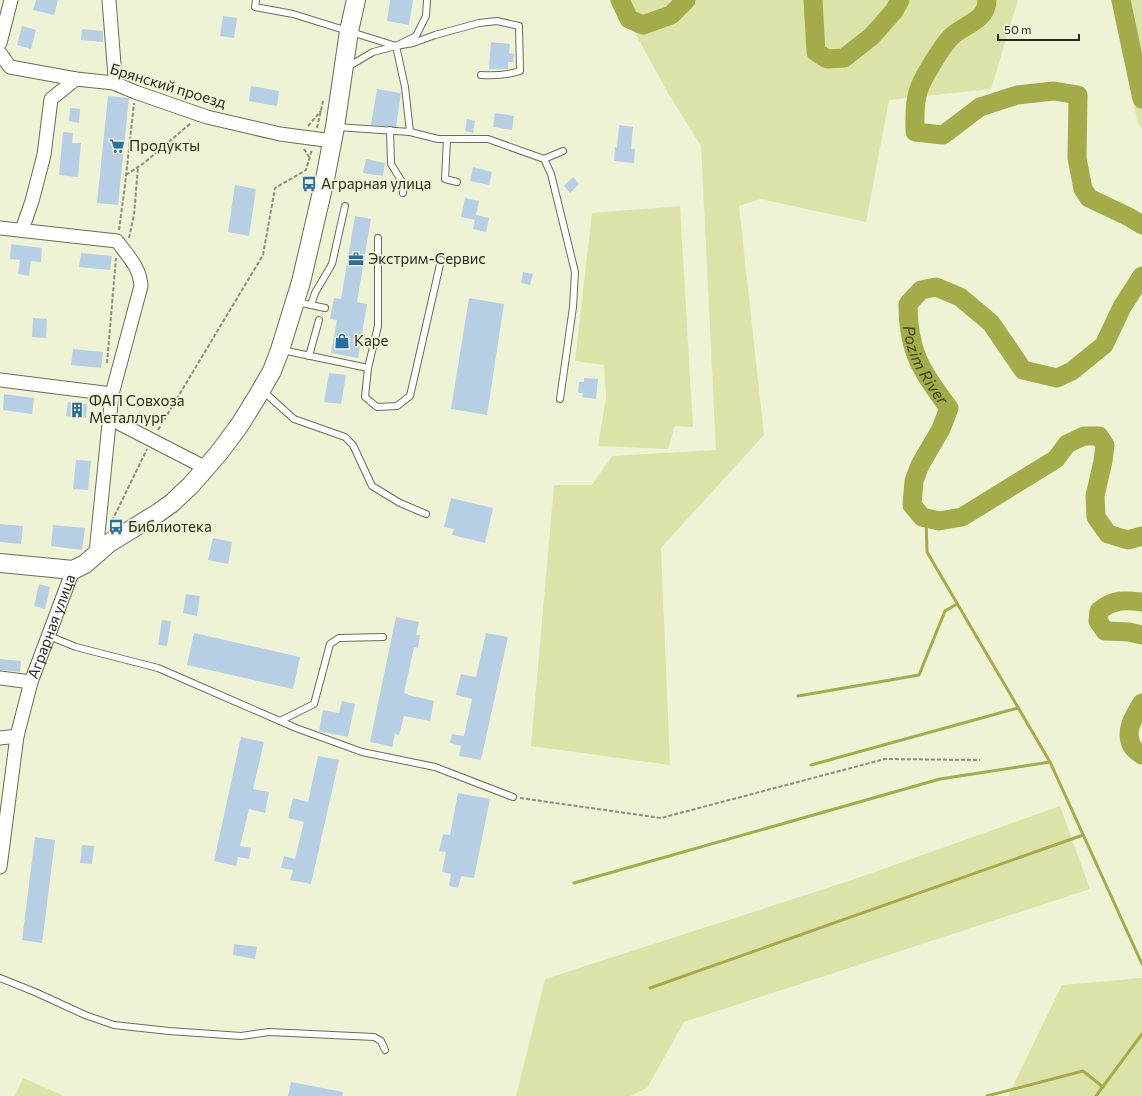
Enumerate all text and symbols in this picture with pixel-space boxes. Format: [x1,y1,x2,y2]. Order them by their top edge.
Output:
scale bar [998,16,1079,42]
text: 50 m [1004,22,1032,36]
street label: Брянский проезд [108,59,229,111]
place label: Продукты [129,136,200,154]
supermarket icon: Продукты [108,137,126,155]
place label: Аграрная улица [321,174,431,192]
bus stop icon: Аграрная улица [300,175,318,193]
place label: Экстрим-Сервис [368,249,486,267]
office icon: Экстрим-Сервис [347,250,365,268]
water label: Pozim River [900,324,953,408]
place label: Каре [354,331,389,349]
shop icon: Каре [333,332,351,350]
place label: ФАП Совхоза Металлург [89,391,184,426]
building icon: ФАП Совхоза Металлург [68,401,86,419]
place label: Библиотека [128,517,212,535]
bus stop icon: Библиотека [107,518,125,536]
street label: Аграрная улица [23,571,79,681]

